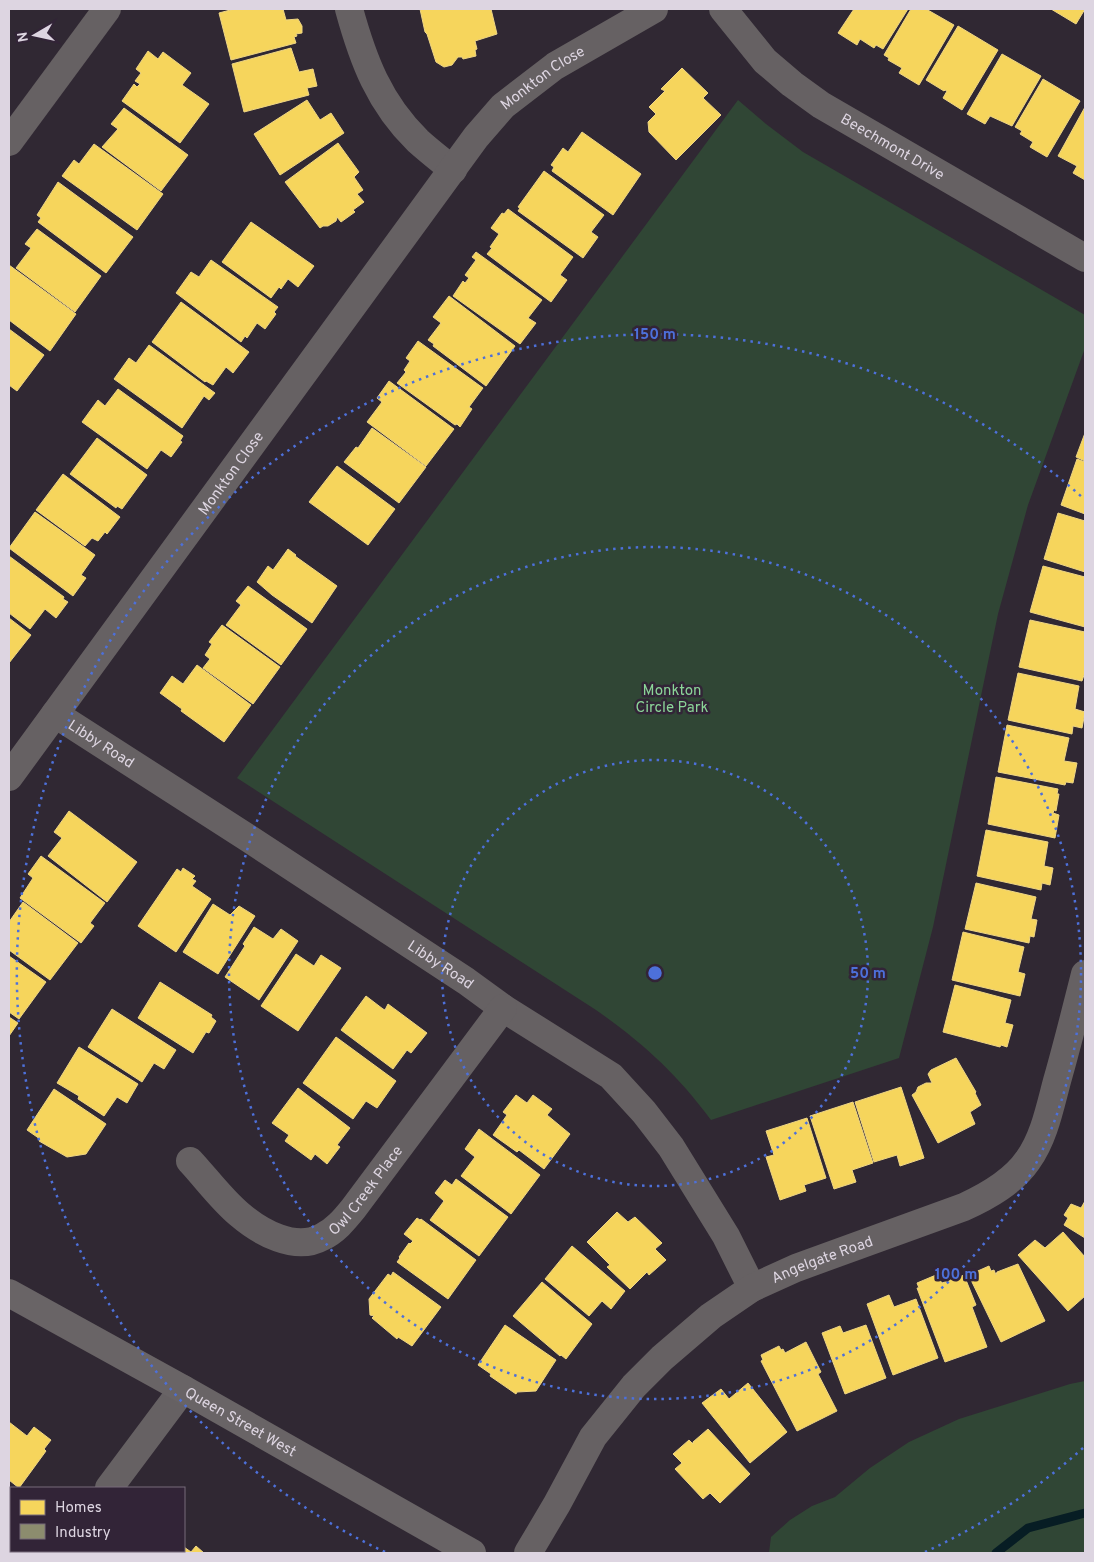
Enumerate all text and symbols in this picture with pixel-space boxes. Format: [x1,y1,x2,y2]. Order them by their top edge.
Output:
north arrow [10,10,60,60]
text: N [14,30,33,43]
street label: Monkton Close [497,43,589,115]
street label: Beechmont Drive [837,110,947,185]
text: 150 m [634,326,676,345]
street label: Monkton Close [195,428,269,520]
park label: Monkton Circle Park [636,682,709,718]
street label: Libby Road [64,717,137,773]
street label: Libby Road [403,937,477,994]
centre of rings [646,964,664,982]
text: 50 m [850,965,886,984]
street label: Owl Creek Place [325,1142,408,1241]
street label: Angelgate Road [769,1233,876,1289]
text: 100 m [935,1266,977,1285]
street label: Queen Street West [181,1384,299,1462]
legend [10,1487,185,1552]
text: Homes [55,1499,102,1518]
text: Industry [55,1524,111,1543]

